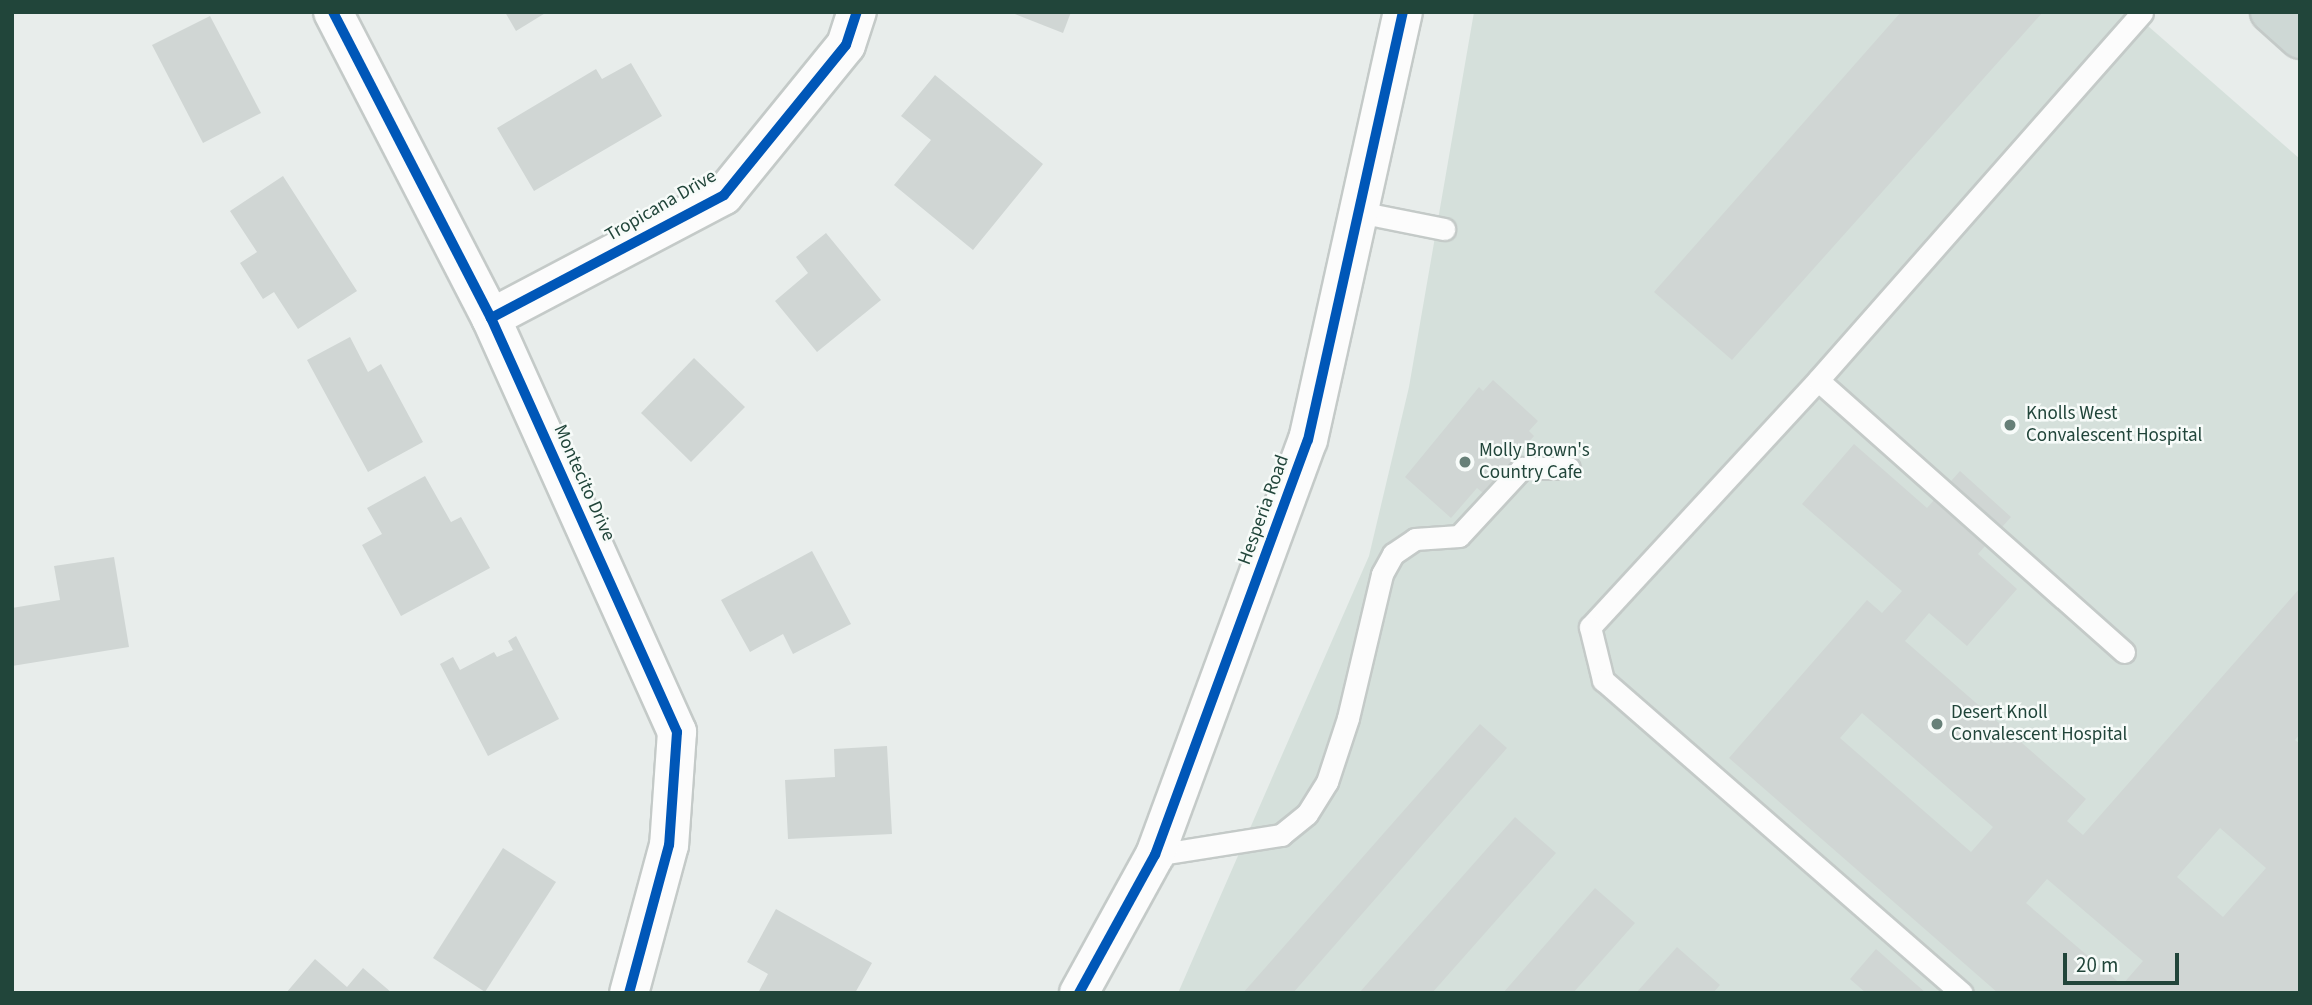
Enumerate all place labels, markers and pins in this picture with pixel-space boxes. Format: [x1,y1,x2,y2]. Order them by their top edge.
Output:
place label: Knolls West Convalescent Hospital [2026,403,2202,447]
marker: Knolls West Convalescent Hospital [2000,415,2020,435]
place label: Molly Brown's Country Cafe [1479,440,1590,484]
marker: Molly Brown's Country Cafe [1457,454,1473,470]
place label: Desert Knoll Convalescent Hospital [1951,702,2127,746]
marker: Desert Knoll Convalescent Hospital [1929,716,1945,732]

